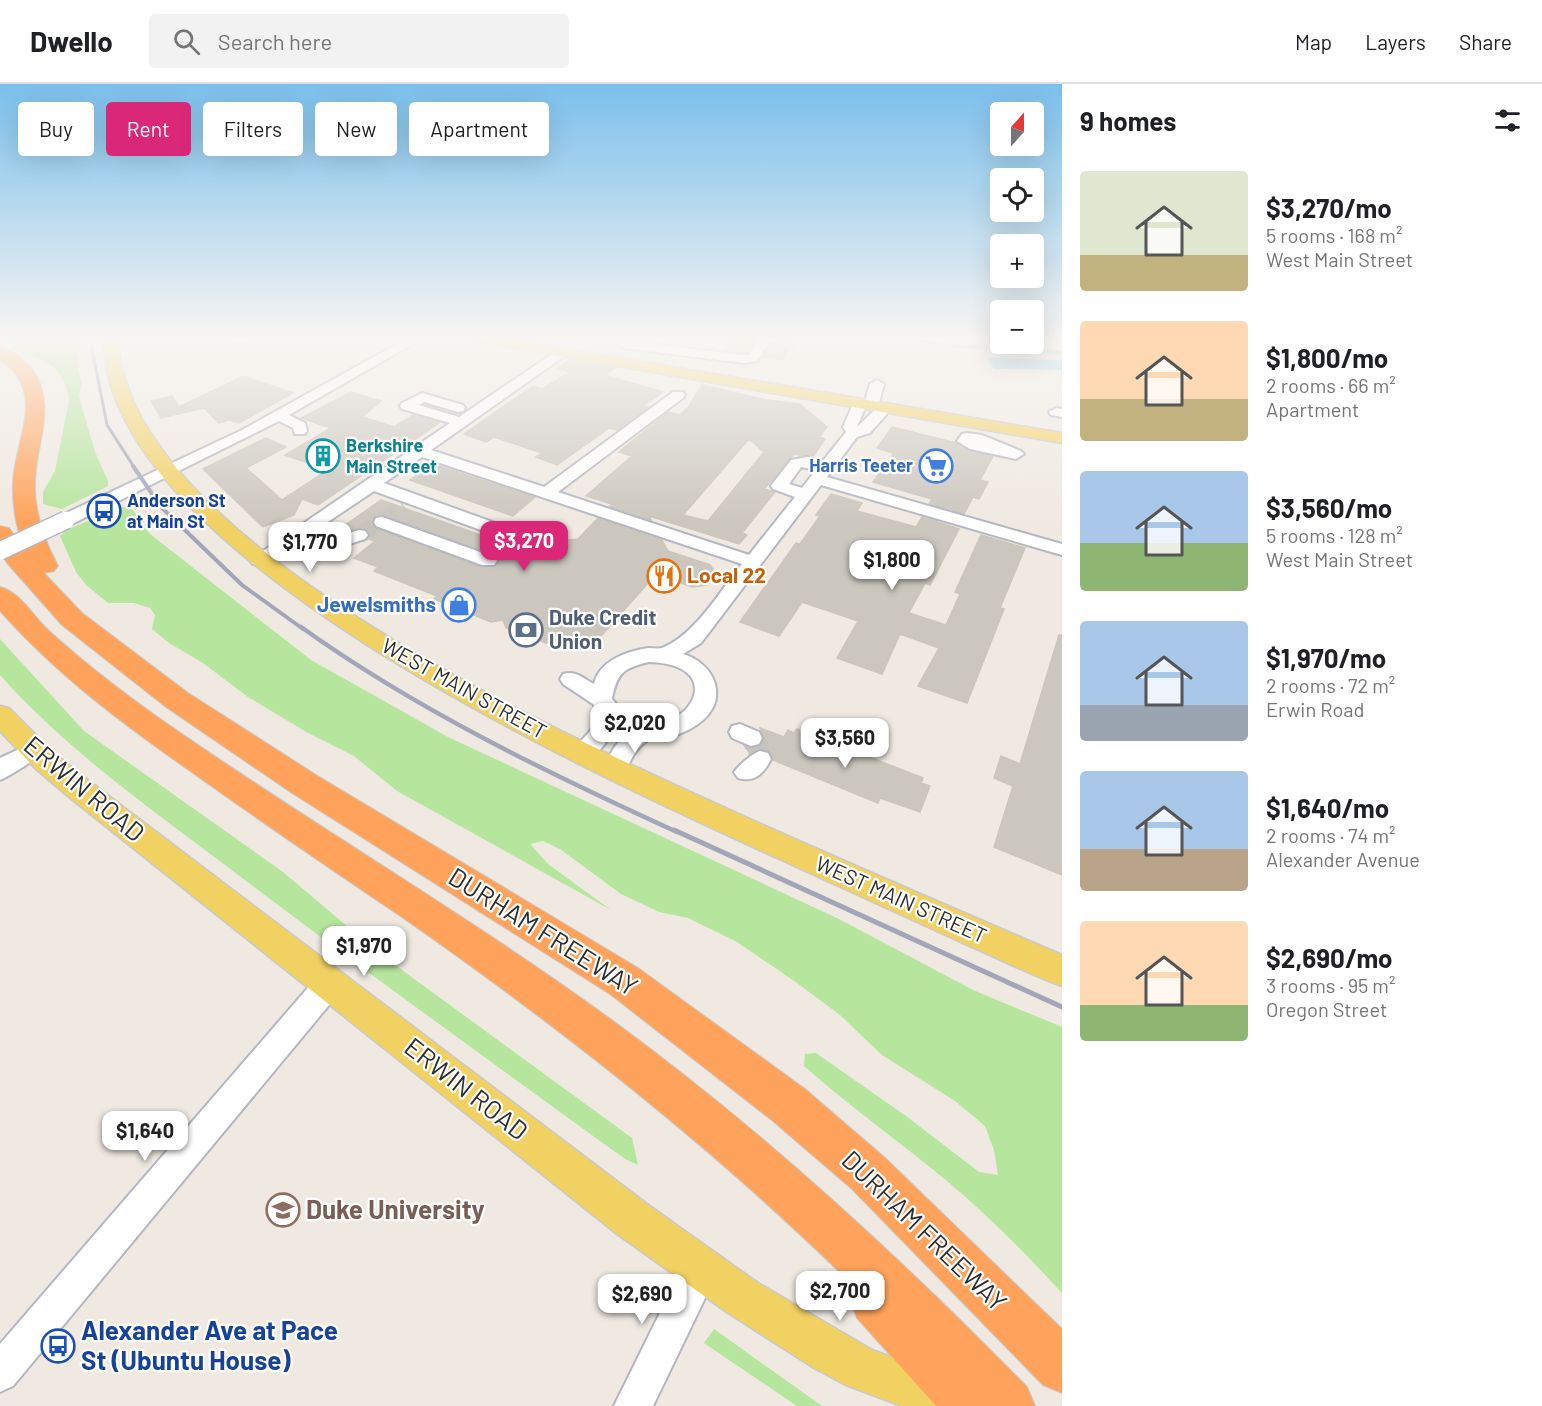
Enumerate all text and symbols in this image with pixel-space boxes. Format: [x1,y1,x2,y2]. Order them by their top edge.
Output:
search box [149,14,569,68]
text: Dwello [30,24,113,58]
icon: search [170,25,203,58]
text: Search here [218,28,332,54]
text: Map [1295,29,1332,54]
text: Layers [1365,29,1426,54]
text: Share [1459,29,1512,54]
chip: Buy [18,102,94,156]
chip: Rent [106,102,191,156]
chip: Filters [203,102,303,156]
chip: New [315,102,397,156]
chip: Apartment [409,102,549,156]
north arrow [990,102,1044,156]
map controls [990,102,1044,354]
icon: filters [1491,104,1524,137]
text: 9 homes [1080,105,1176,136]
button: locate [990,168,1044,222]
text: $3,270/mo [1266,192,1392,223]
icon: home [1128,195,1200,267]
text: 5 rooms · 168 m² [1266,223,1402,247]
button: + [990,234,1044,288]
text: West Main Street [1266,247,1413,271]
button: − [990,300,1044,354]
text: $1,800/mo [1266,342,1388,373]
icon: home [1128,345,1200,417]
text: 2 rooms · 66 m² [1266,373,1396,397]
text: Apartment [1266,397,1359,421]
place label: Berkshire Main Street [346,434,437,477]
building icon: Berkshire Main Street [305,438,341,474]
supermarket icon: Harris Teeter [918,448,954,484]
place label: Harris Teeter [809,454,913,476]
place label: Anderson St at Main St [127,489,226,532]
text: $3,560/mo [1266,492,1392,523]
bus stop icon: Anderson St at Main St [86,493,122,529]
icon: home [1128,495,1200,567]
pin: $3,270 [475,521,573,572]
pin: $1,770 [261,522,359,573]
text: 5 rooms · 128 m² [1266,523,1403,547]
text: $3,270 [494,528,554,552]
text: $1,770 [282,529,338,553]
pin: $1,800 [843,540,941,591]
text: $1,800 [863,547,921,571]
text: West Main Street [1266,547,1413,571]
restaurant icon: Local 22 [646,558,682,594]
place label: Local 22 [687,562,766,587]
shop icon: Jewelsmiths [441,587,477,623]
place label: Jewelsmiths [317,591,436,616]
place label: Duke Credit Union [549,604,656,653]
bank icon: Duke Credit Union [508,612,544,648]
street label: WEST MAIN STREET [378,632,551,743]
text: $1,970/mo [1266,642,1386,673]
icon: home [1128,645,1200,717]
text: 2 rooms · 72 m² [1266,673,1395,697]
text: Erwin Road [1266,697,1364,721]
pin: $2,020 [586,703,684,754]
text: $2,020 [604,710,666,734]
pin: $3,560 [796,718,894,769]
text: $3,560 [815,725,875,749]
street label: ERWIN ROAD [18,729,151,847]
text: $1,640/mo [1266,792,1389,823]
icon: home [1128,795,1200,867]
text: 2 rooms · 74 m² [1266,823,1396,847]
text: Alexander Avenue [1266,847,1420,871]
street label: WEST MAIN STREET [812,850,991,948]
street label: DURHAM FREEWAY [444,860,644,1001]
pin: $1,970 [315,926,413,977]
text: $1,970 [336,933,392,957]
text: $2,690/mo [1266,942,1393,973]
icon: home [1128,945,1200,1017]
text: 3 rooms · 95 m² [1266,973,1395,997]
text: Oregon Street [1266,997,1387,1021]
street label: ERWIN ROAD [399,1030,535,1145]
pin: $1,640 [96,1111,194,1162]
text: $1,640 [116,1118,174,1142]
street label: DURHAM FREEWAY [836,1143,1014,1316]
school or university icon: Duke University [265,1192,301,1228]
place label: Duke University [306,1193,485,1224]
pin: $2,700 [791,1271,889,1322]
pin: $2,690 [593,1274,691,1325]
text: $2,700 [810,1278,870,1302]
text: $2,690 [612,1281,672,1305]
place label: Alexander Ave at Pace St (Ubuntu House) [81,1314,338,1375]
bus stop icon: Alexander Ave at Pace St (Ubuntu House) [40,1328,76,1364]

